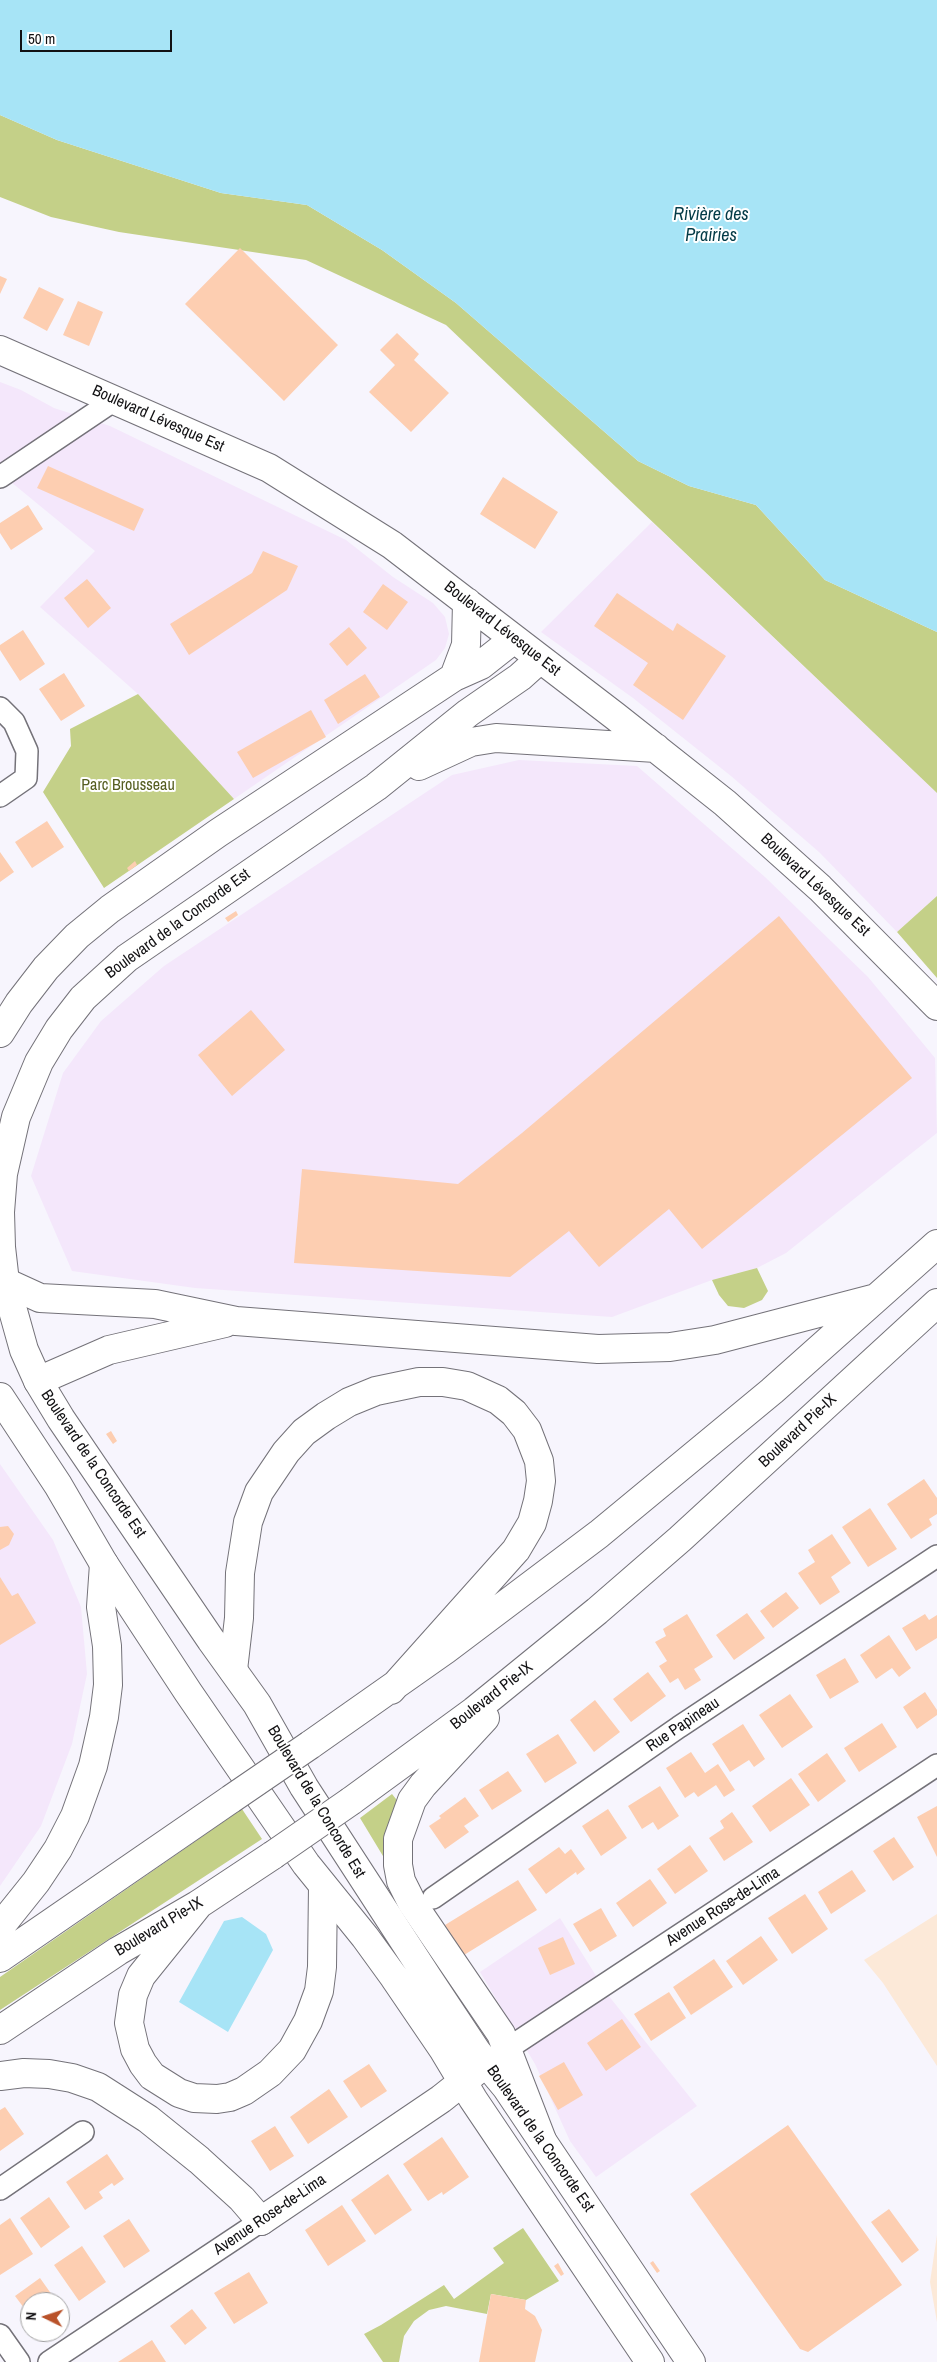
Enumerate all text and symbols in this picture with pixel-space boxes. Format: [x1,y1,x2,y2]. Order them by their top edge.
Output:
scale bar [22,20,175,52]
text: 50 m [28,28,55,49]
water label: Rivière des Prairies [673,204,749,246]
street label: Boulevard Lévesque Est [89,381,227,457]
street label: Boulevard Lévesque Est [440,578,564,680]
park label: Parc Brousseau [81,776,175,796]
street label: Boulevard Lévesque Est [756,829,874,941]
street label: Boulevard de la Concorde Est [102,865,254,983]
street label: Boulevard de la Concorde Est [36,1386,150,1542]
street label: Boulevard Pie-IX [755,1390,841,1472]
street label: Boulevard Pie-IX [447,1658,537,1734]
street label: Rue Papineau [643,1694,723,1756]
street label: Boulevard de la Concorde Est [263,1722,369,1882]
street label: Avenue Rose-de-Lima [663,1863,783,1951]
street label: Boulevard Pie-IX [112,1893,206,1961]
street label: Boulevard de la Concorde Est [482,2062,598,2216]
street label: Avenue Rose-de-Lima [210,2170,330,2260]
north arrow [20,2292,70,2342]
text: N [22,2311,40,2321]

